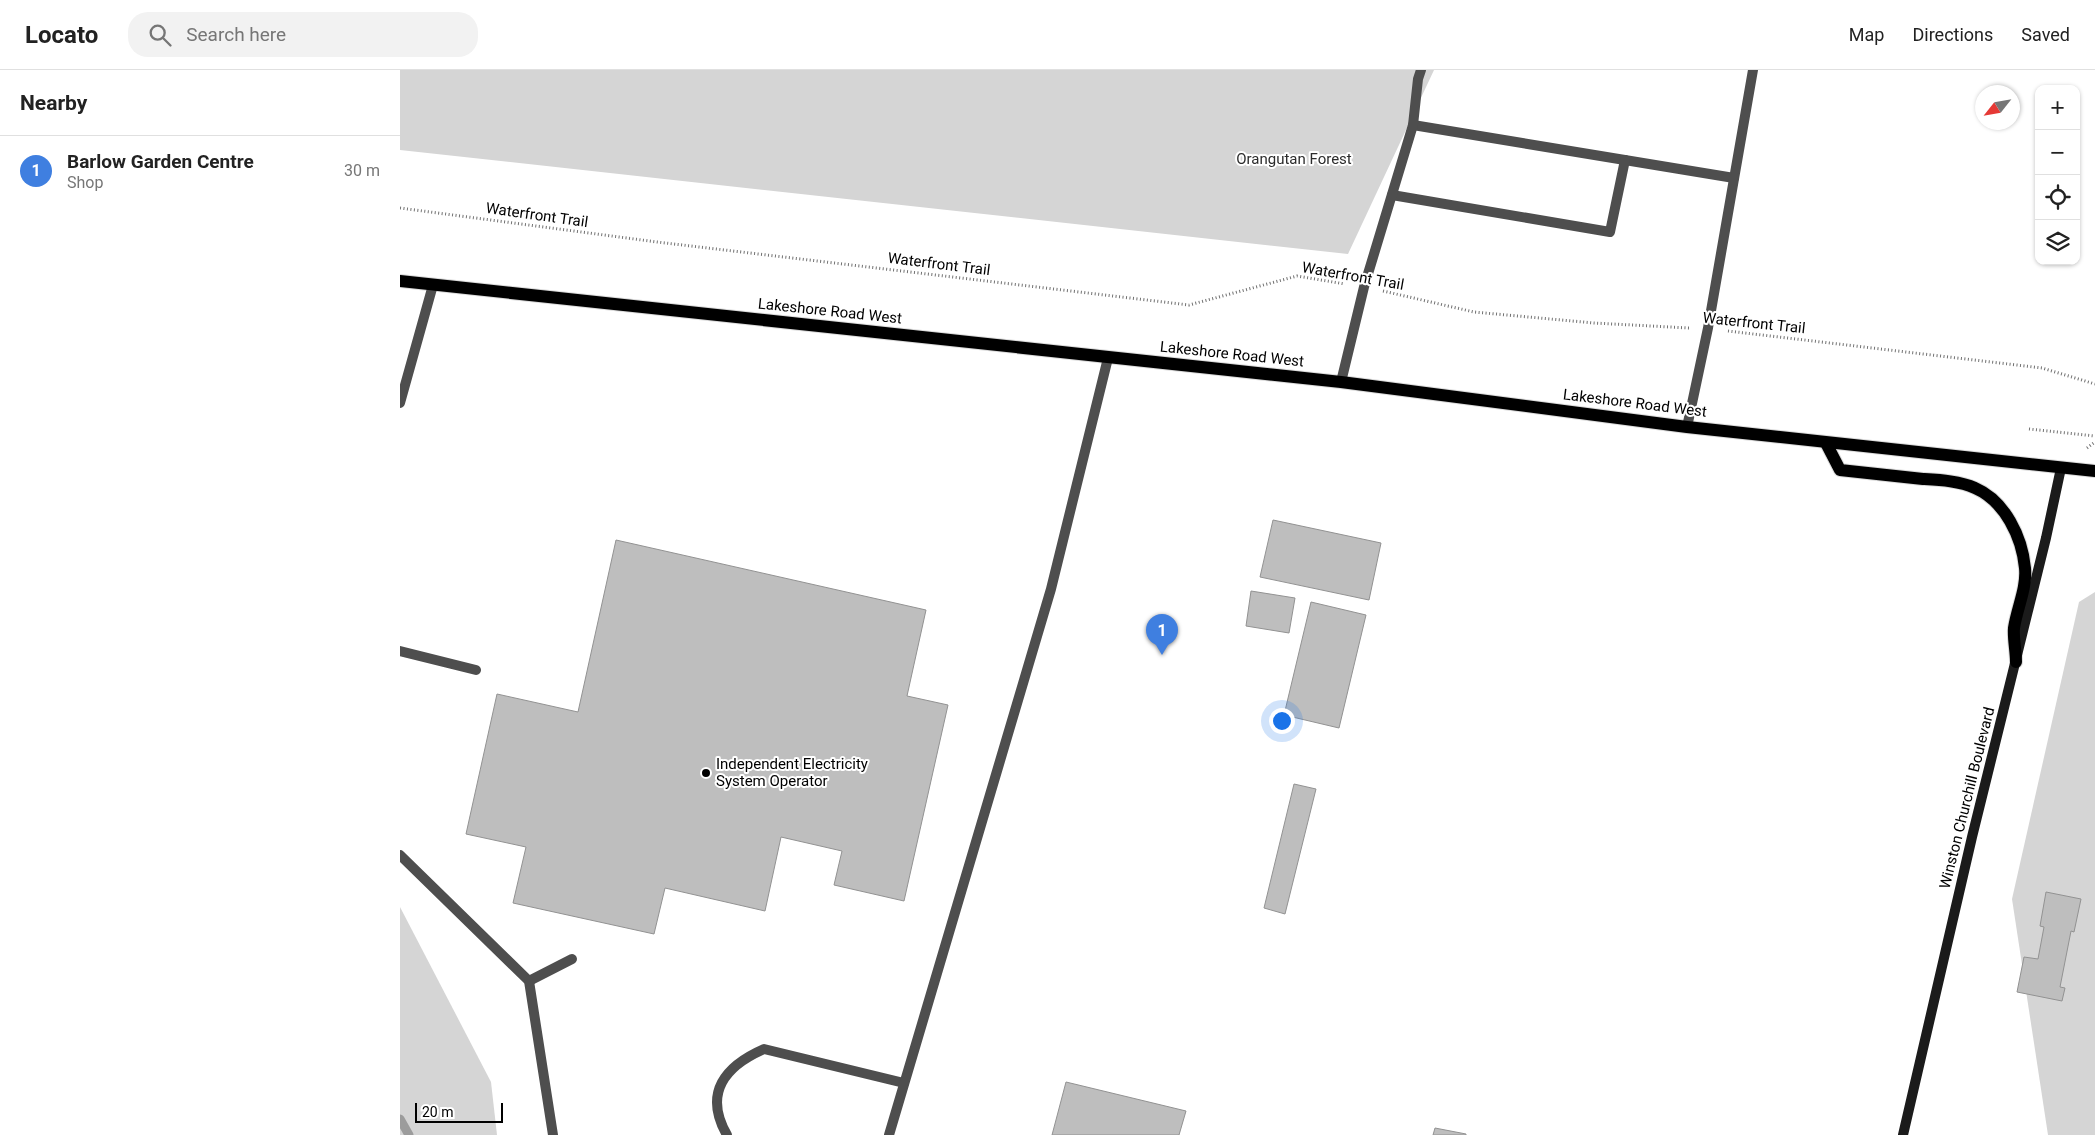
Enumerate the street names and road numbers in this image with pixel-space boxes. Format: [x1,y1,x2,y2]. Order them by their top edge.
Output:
street label: Waterfront Trail [485,199,589,231]
street label: Waterfront Trail [887,249,991,279]
street label: Waterfront Trail [1301,258,1405,294]
street label: Lakeshore Road West [757,294,903,328]
street label: Waterfront Trail [1702,309,1806,337]
street label: Lakeshore Road West [1159,337,1305,371]
street label: Lakeshore Road West [1562,385,1708,421]
street label: Winston Churchill Boulevard [1936,705,1998,891]

